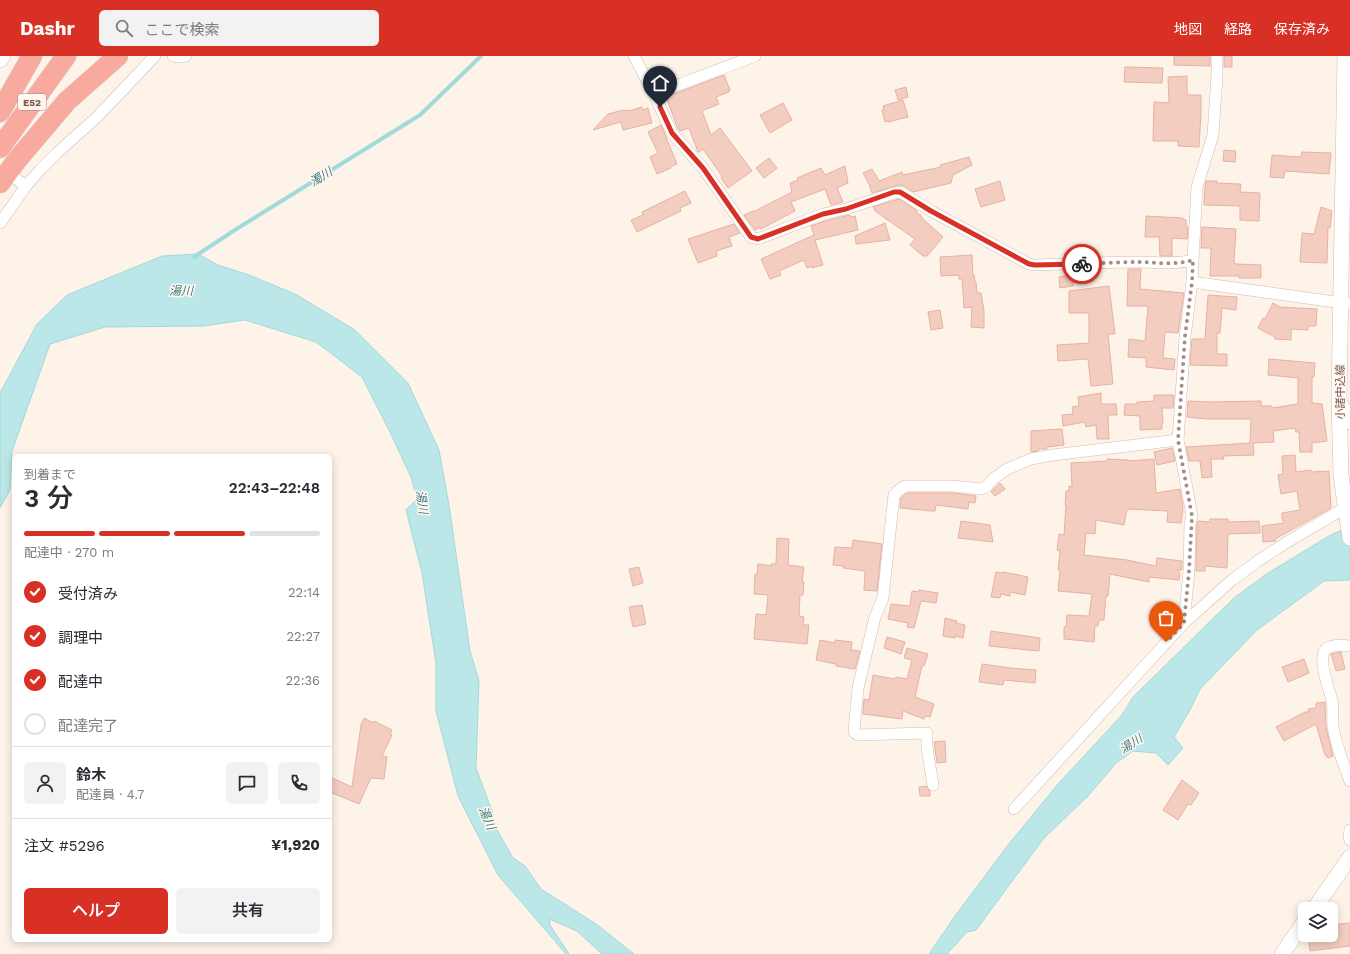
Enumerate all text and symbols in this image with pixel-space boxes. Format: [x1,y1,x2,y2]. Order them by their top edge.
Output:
search box [99,10,379,46]
text: Dashr [20,17,75,40]
icon: search [113,17,135,39]
text: ここで検索 [145,21,220,39]
text: 地図 [1174,21,1202,37]
text: 経路 [1224,21,1252,37]
text: 保存済み [1274,21,1330,37]
pin [643,66,677,107]
icon: home [649,72,671,94]
road number: E52 [18,94,46,110]
water label: 濁川 [307,164,337,189]
courier [1062,244,1102,284]
icon: bike [1071,253,1093,275]
water label: 湯川 [169,284,195,298]
street label: 小諸中込線 [1334,365,1347,420]
text: 到着まで [24,467,76,482]
text: 22:43–22:48 [229,479,320,497]
text: 3 分 [24,483,73,513]
water label: 湯川 [413,489,431,517]
text: 配達中 · 270 m [24,545,114,560]
icon: check [24,581,46,603]
text: 受付済み [58,585,118,603]
text: 22:14 [288,585,320,600]
pin [1149,601,1183,642]
icon: bag [1155,607,1177,629]
icon: check [24,625,46,647]
text: 調理中 [58,629,103,647]
text: 22:27 [286,629,320,644]
icon: check [24,669,46,691]
text: 配達中 [58,673,103,691]
text: 22:36 [286,673,320,688]
text: 配達完了 [58,717,118,735]
water label: 湯川 [1117,731,1147,756]
button: person [24,762,66,804]
button: chat [226,762,268,804]
button: phone [278,762,320,804]
text: 鈴木 [76,766,106,784]
text: 配達員 · 4.7 [76,787,144,802]
water label: 湯川 [476,804,499,834]
text: ¥1,920 [271,836,320,854]
text: 注文 #5296 [24,837,105,855]
button: ヘルプ [24,888,168,934]
button: 共有 [176,888,320,934]
map controls [1298,902,1338,942]
button: layers [1298,902,1338,942]

